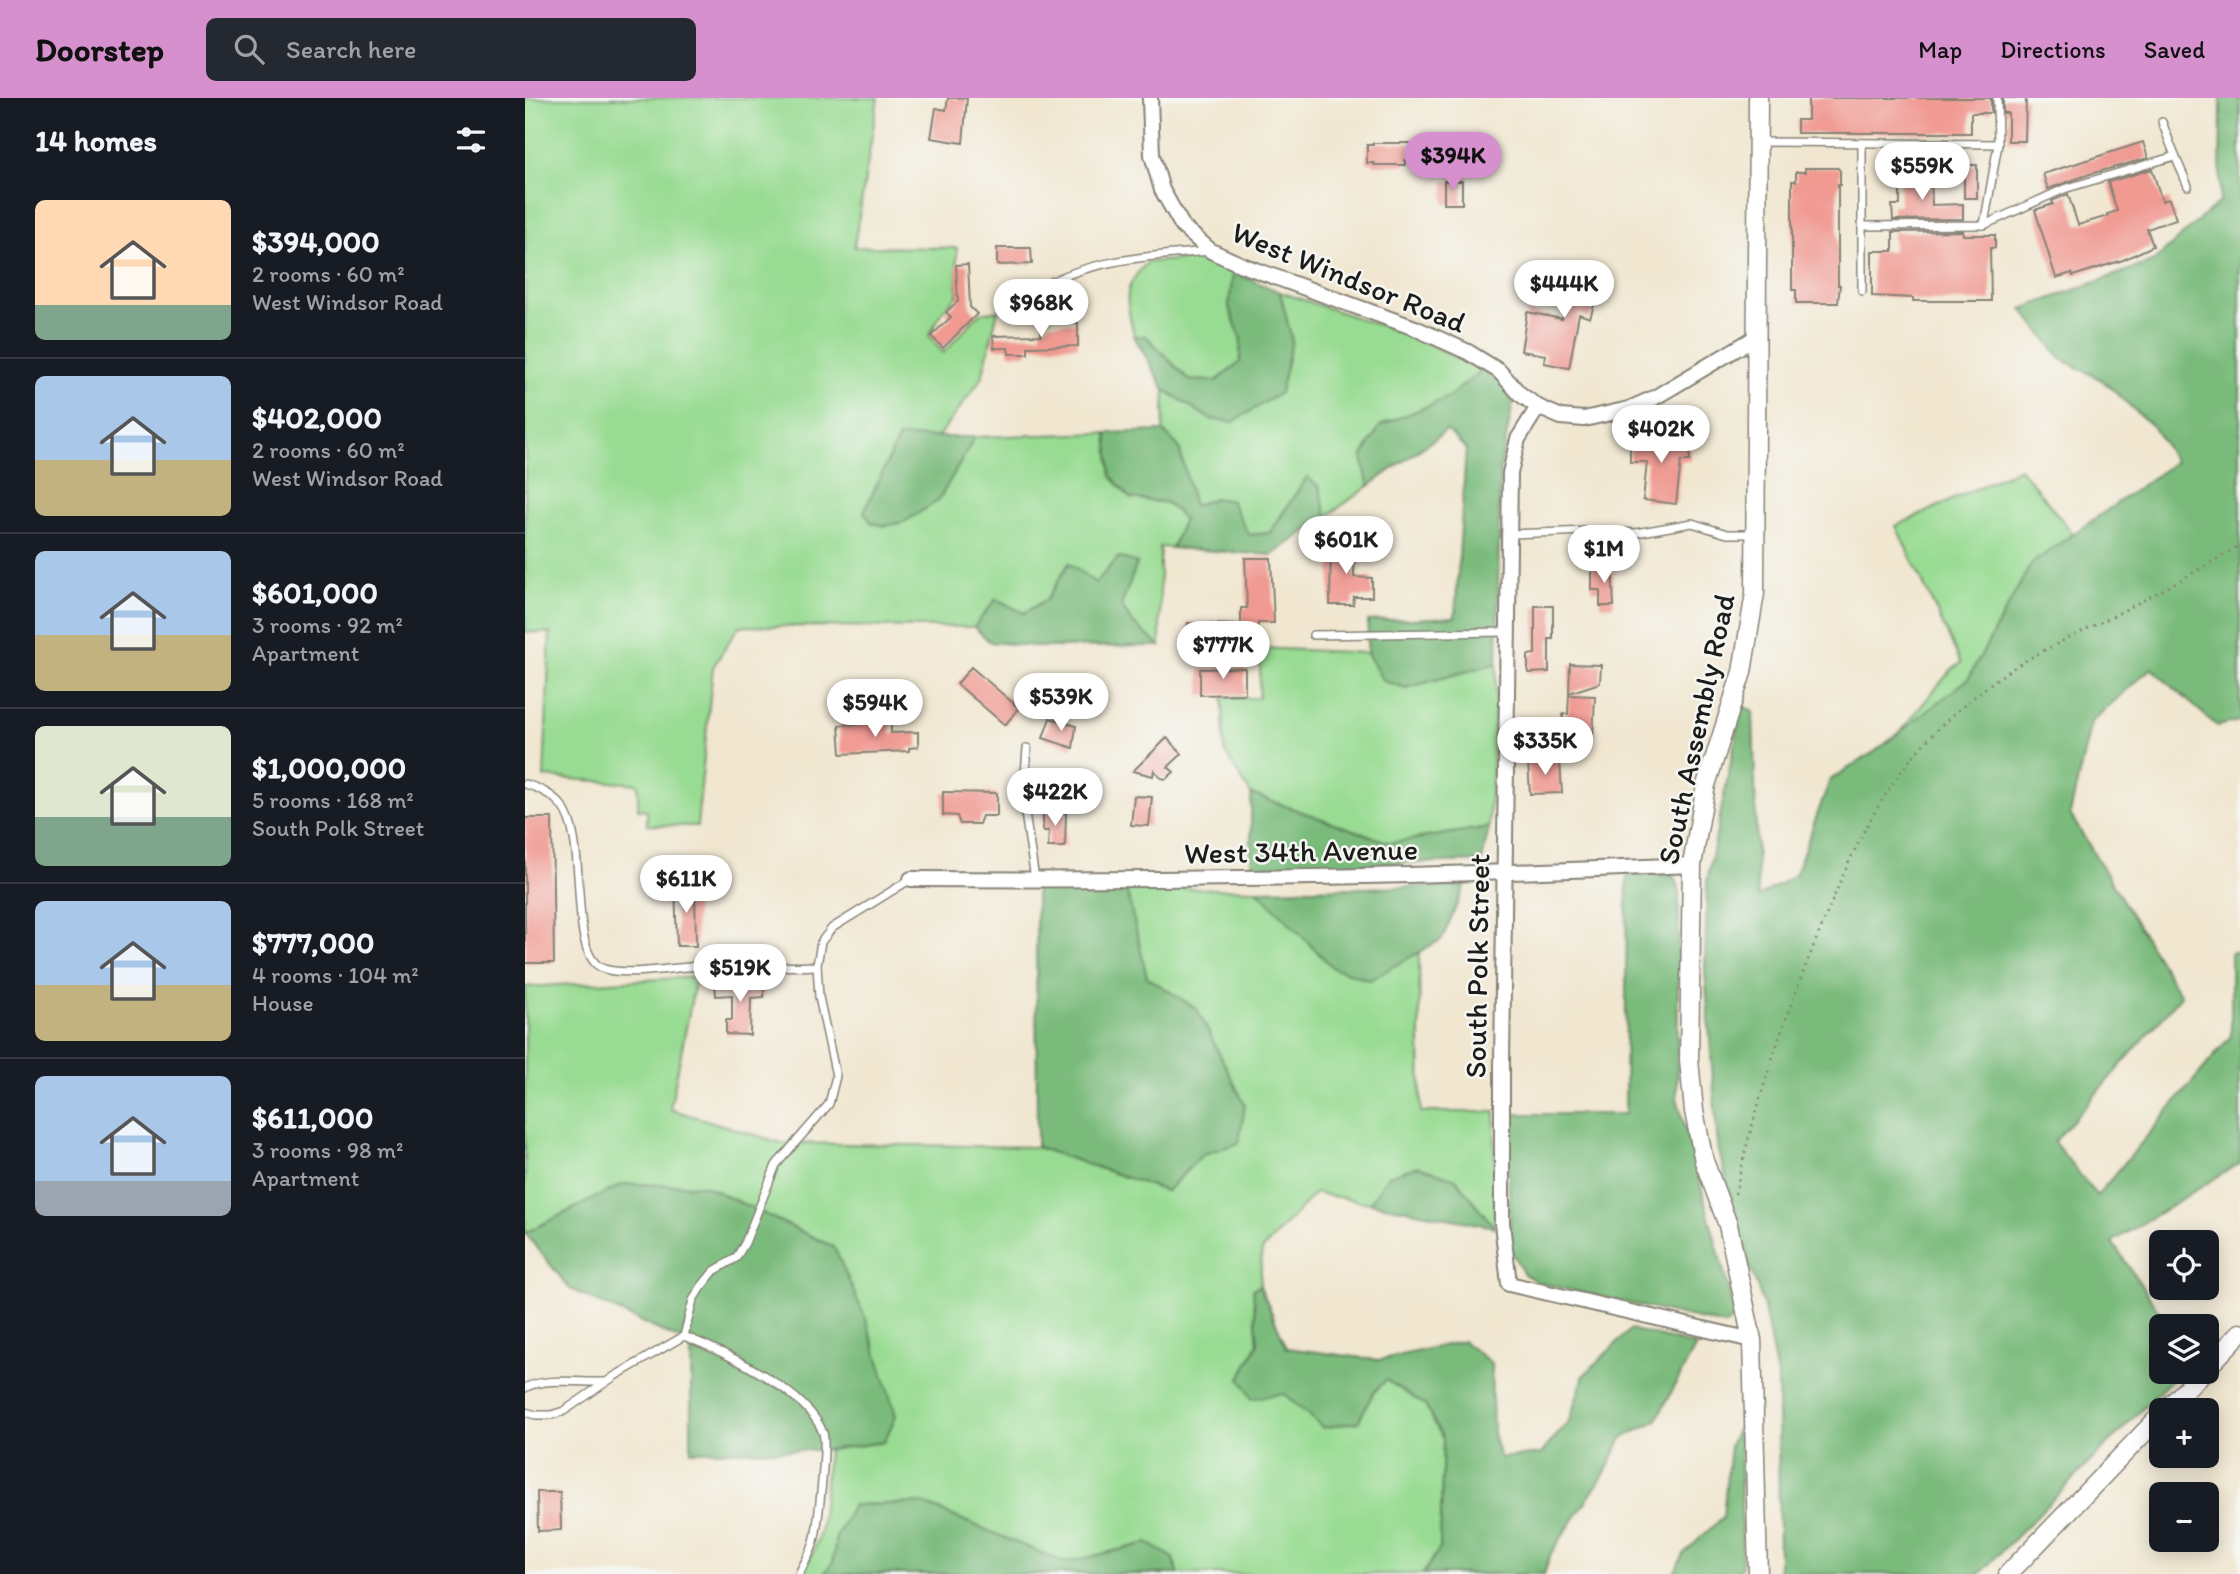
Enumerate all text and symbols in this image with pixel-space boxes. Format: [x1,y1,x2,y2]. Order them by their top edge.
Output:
search box [206,18,696,81]
text: Doorstep [35,30,164,69]
icon: search [230,30,268,68]
text: Search here [286,33,416,65]
text: Map [1918,35,1962,64]
text: Directions [2000,35,2106,64]
text: Saved [2144,35,2205,64]
icon: filters [452,121,490,159]
text: 14 homes [35,122,157,159]
pin: $394K [1404,132,1502,192]
text: $394K [1421,141,1485,169]
pin: $559K [1873,142,1971,202]
text: $559K [1891,151,1953,179]
street label: West Windsor Road [1227,213,1472,341]
text: $394,000 [252,223,380,260]
icon: home [91,228,175,312]
text: 2 rooms · 60 m² [252,260,405,288]
pin: $444K [1515,260,1613,320]
text: $444K [1530,269,1598,297]
pin: $968K [992,280,1090,339]
text: West Windsor Road [252,288,443,316]
text: $968K [1009,288,1073,316]
text: $402,000 [252,399,382,436]
icon: home [91,404,175,488]
pin: $402K [1612,406,1710,465]
text: $402K [1628,414,1694,442]
text: 2 rooms · 60 m² [252,436,405,464]
text: West Windsor Road [252,464,443,492]
pin: $601K [1297,517,1395,576]
text: $601K [1314,525,1378,553]
pin: $1M [1570,526,1638,585]
text: $1M [1584,534,1624,562]
text: $601,000 [252,574,378,611]
icon: home [91,579,175,663]
street label: South Assembly Road [1649,590,1743,868]
text: 3 rooms · 92 m² [252,611,403,639]
pin: $777K [1174,622,1272,681]
text: $777K [1193,630,1253,658]
text: Apartment [252,639,359,667]
pin: $539K [1012,674,1110,733]
pin: $594K [826,680,924,739]
text: $539K [1030,682,1093,710]
text: $594K [843,688,907,716]
pin: $335K [1496,718,1594,777]
text: $335K [1513,726,1577,754]
text: $1,000,000 [252,749,406,786]
icon: home [91,754,175,838]
pin: $422K [1006,768,1104,828]
text: $422K [1023,777,1087,805]
text: 5 rooms · 168 m² [252,786,414,814]
text: South Polk Street [252,814,424,842]
street label: West 34th Avenue [1184,830,1418,872]
street label: South Polk Street [1457,853,1497,1079]
pin: $611K [637,856,735,915]
text: $611K [656,864,716,892]
text: $777,000 [252,924,374,961]
icon: home [91,929,175,1013]
pin: $519K [691,944,789,1004]
text: $519K [709,953,771,981]
text: 4 rooms · 104 m² [252,961,419,989]
text: House [252,989,314,1017]
text: $611,000 [252,1099,373,1136]
icon: home [91,1104,175,1188]
text: 3 rooms · 98 m² [252,1136,403,1164]
text: Apartment [252,1164,359,1192]
map controls [2149,1230,2219,1552]
button: locate [2149,1230,2219,1300]
button: layers [2149,1314,2219,1384]
button: + [2149,1398,2219,1468]
button: − [2149,1482,2219,1552]

